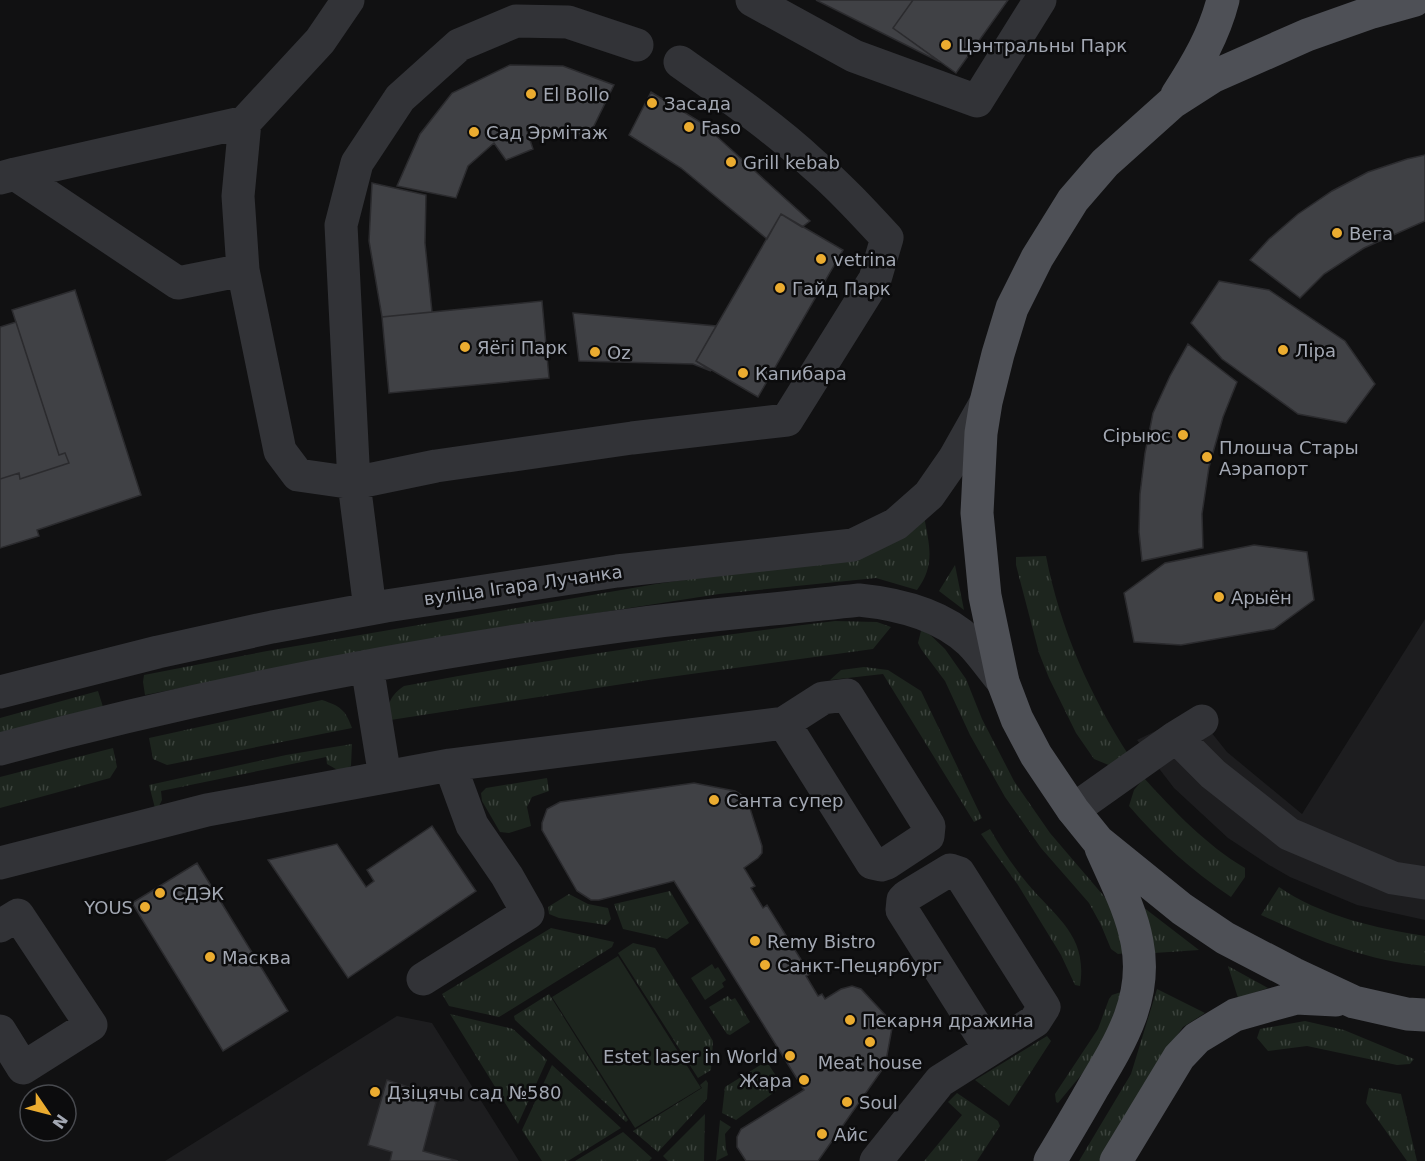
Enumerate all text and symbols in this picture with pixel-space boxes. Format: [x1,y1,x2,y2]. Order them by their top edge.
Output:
place label: Цэнтральны Парк [958,35,1127,56]
marker: Цэнтральны Парк [939,38,953,52]
place label: El Bollo [543,84,609,105]
marker: El Bollo [524,87,538,101]
place label: Засада [664,93,731,114]
marker: Засада [645,96,659,110]
place label: Faso [701,117,741,138]
marker: Faso [682,120,696,134]
place label: Сад Эрмітаж [486,122,608,143]
marker: Сад Эрмітаж [467,125,481,139]
place label: Grill kebab [743,152,840,173]
marker: Grill kebab [724,155,738,169]
place label: Вега [1349,223,1393,244]
marker: Вега [1330,226,1344,240]
place label: vetrina [833,249,897,270]
marker: vetrina [814,252,828,266]
place label: Гайд Парк [792,278,891,299]
marker: Гайд Парк [773,281,787,295]
place label: Яёгі Парк [477,337,568,358]
marker: Яёгі Парк [458,340,472,354]
place label: Ліра [1295,340,1336,361]
place label: Oz [607,342,631,363]
marker: Ліра [1276,343,1290,357]
marker: Oz [588,345,602,359]
place label: Капибара [755,363,847,384]
marker: Капибара [736,366,750,380]
place label: Сірыюс [1103,425,1171,446]
marker: Сірыюс [1176,428,1190,442]
place label: Плошча Стары Аэрапорт [1219,437,1359,479]
marker: Плошча Стары Аэрапорт [1200,450,1214,464]
street label: вуліца Ігара Лучанка [422,561,624,609]
place label: Арыён [1231,587,1292,608]
marker: Арыён [1212,590,1226,604]
place label: Санта супер [726,790,843,811]
marker: Санта супер [707,793,721,807]
place label: СДЭК [172,883,224,904]
marker: СДЭК [153,886,167,900]
place label: YOUS [83,897,133,918]
marker: YOUS [138,900,152,914]
place label: Remy Bistro [767,931,875,952]
marker: Remy Bistro [748,934,762,948]
place label: Масква [222,947,291,968]
marker: Масква [203,950,217,964]
place label: Санкт-Пецярбург [777,955,942,976]
marker: Санкт-Пецярбург [758,958,772,972]
place label: Пекарня дражина [862,1010,1034,1031]
marker: Пекарня дражина [843,1013,857,1027]
marker: Meat house [863,1035,877,1049]
place label: Estet laser in World [603,1046,778,1067]
marker: Estet laser in World [783,1049,797,1063]
place label: Meat house [818,1052,922,1073]
place label: Жара [739,1070,792,1091]
marker: Жара [797,1073,811,1087]
place label: Дзіцячы сад №580 [387,1082,561,1103]
north arrow [18,1083,78,1143]
marker: Дзіцячы сад №580 [368,1085,382,1099]
place label: Soul [859,1092,898,1113]
marker: Soul [840,1095,854,1109]
text: N [48,1110,71,1132]
place label: Айс [834,1124,868,1145]
marker: Айс [815,1127,829,1141]

